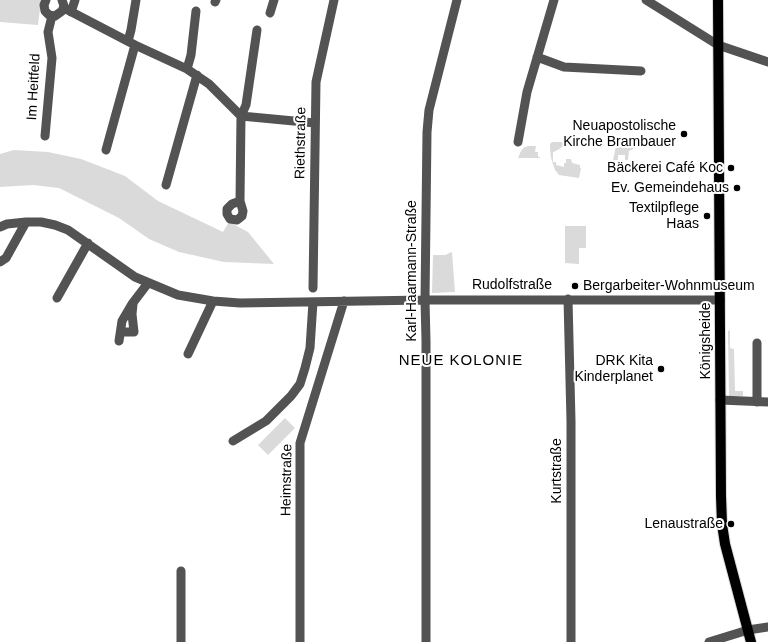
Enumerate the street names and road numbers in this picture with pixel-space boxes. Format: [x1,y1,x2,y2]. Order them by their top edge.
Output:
street label: Im Heitfeld [24,53,44,121]
street label: Riethstraße [292,107,310,179]
street label: Karl-Haarmann-Straße [404,200,420,342]
street label: Rudolfstraße [472,277,552,293]
street label: Königsheide [698,302,714,380]
street label: Kurtstraße [549,438,565,504]
street label: Heimstraße [278,444,296,516]

